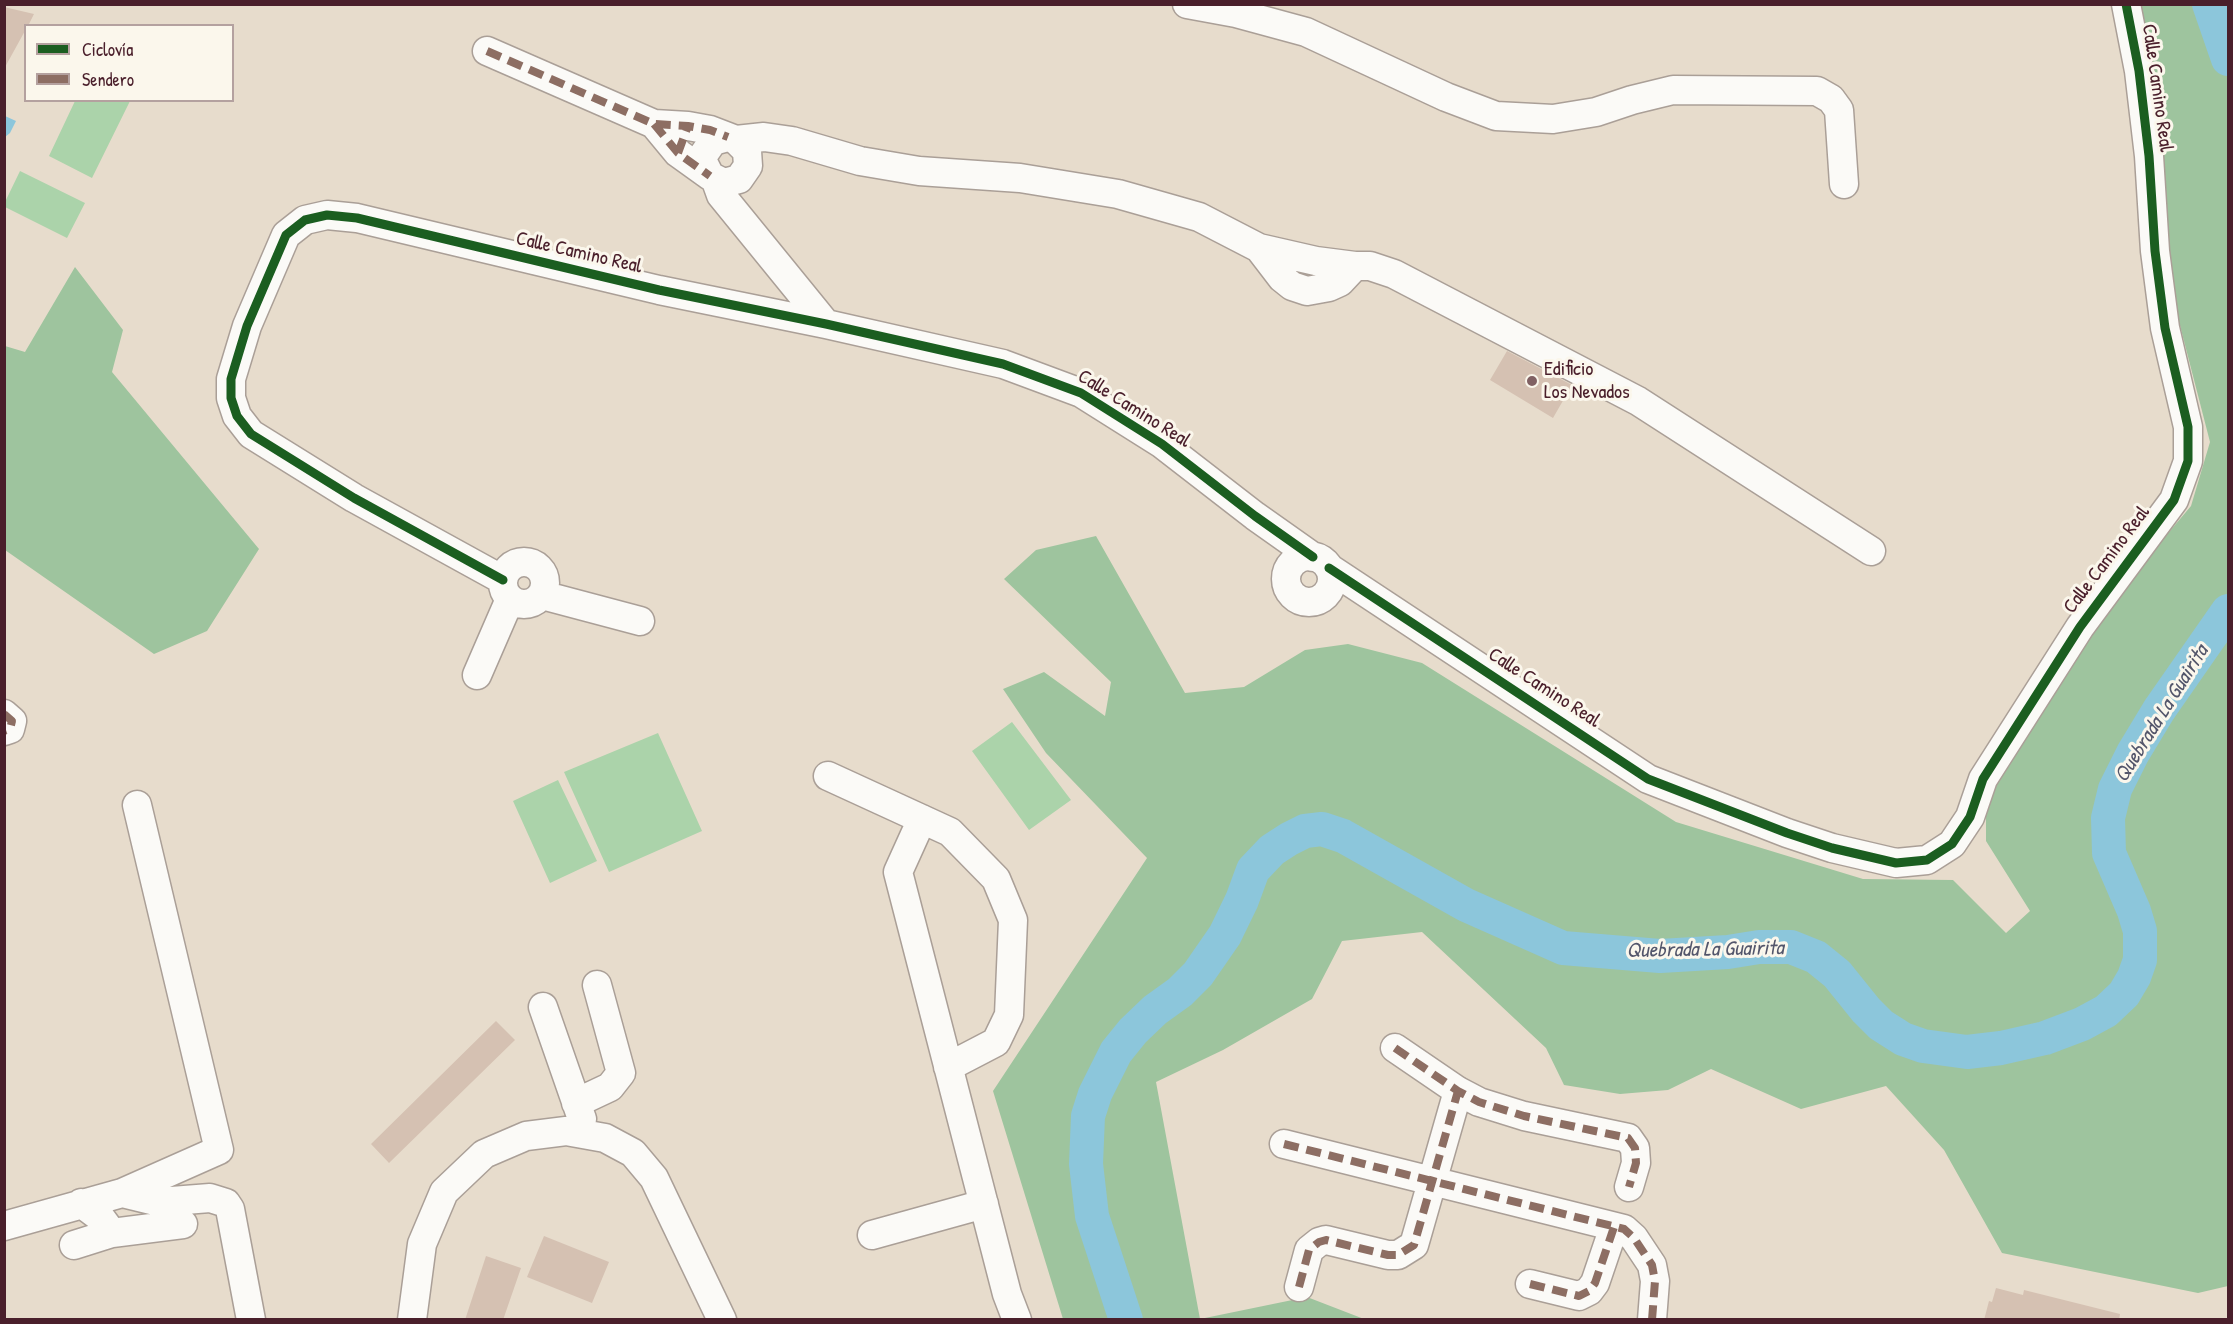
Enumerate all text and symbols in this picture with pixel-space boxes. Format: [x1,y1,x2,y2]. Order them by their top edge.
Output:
street label: Calle Camino Real [2136,23,2178,153]
legend [24,24,234,102]
text: Ciclovía [82,37,133,62]
text: Sendero [82,67,134,92]
street label: Calle Camino Real [514,227,644,279]
place label: Edificio Los Nevados [1544,358,1630,405]
street label: Calle Camino Real [1073,365,1195,453]
marker: Edificio Los Nevados [1525,374,1539,388]
street label: Calle Camino Real [2059,501,2155,619]
water label: Quebrada La Guairita [2110,641,2214,787]
street label: Calle Camino Real [1483,643,1605,733]
water label: Quebrada La Guairita [1626,936,1784,964]

